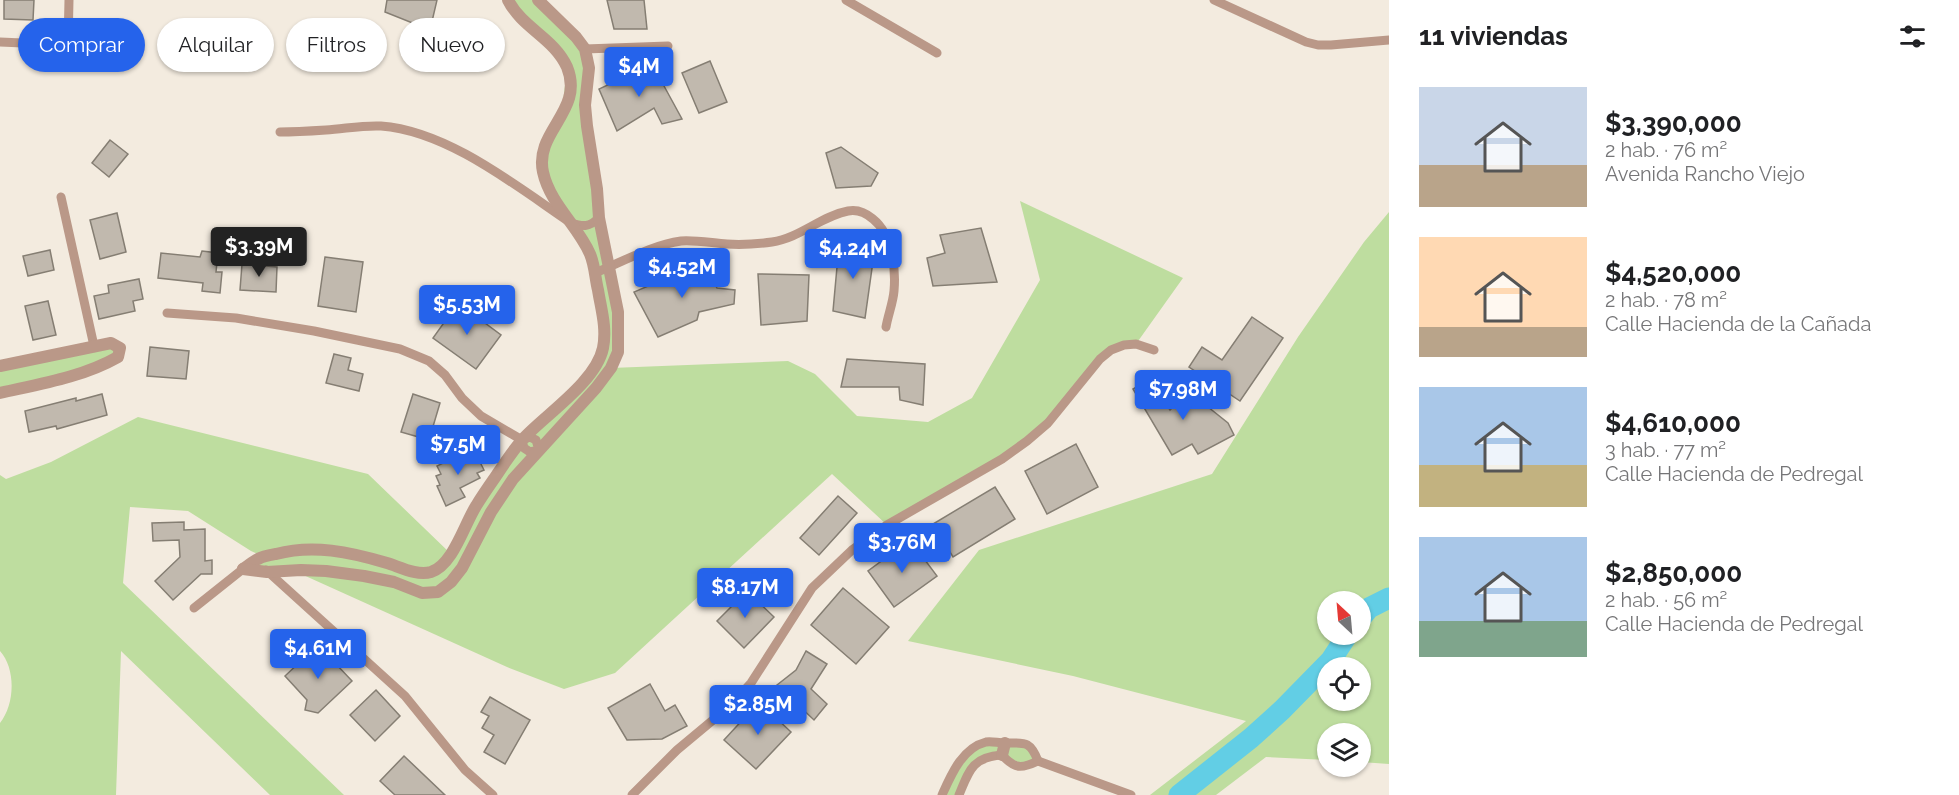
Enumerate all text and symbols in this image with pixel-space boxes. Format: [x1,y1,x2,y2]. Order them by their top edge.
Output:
chip: Comprar [18,18,145,72]
chip: Alquilar [157,18,274,72]
chip: Filtros [286,18,387,72]
chip: Nuevo [399,18,505,72]
icon: filters [1896,20,1929,53]
text: 11 viviendas [1419,21,1568,51]
pin: $4M [610,47,668,98]
text: $4M [618,54,660,78]
text: $3,390,000 [1605,108,1742,138]
icon: home [1467,111,1539,183]
text: 2 hab. · 76 m² [1605,138,1727,162]
text: Avenida Rancho Viejo [1605,162,1805,186]
pin: $3.39M [210,227,308,278]
pin: $4.24M [804,229,902,280]
text: $3.39M [225,234,293,258]
text: $4.24M [819,236,887,260]
pin: $4.52M [633,248,731,299]
text: $4.52M [648,255,716,279]
text: $4,520,000 [1605,258,1741,288]
icon: home [1467,261,1539,333]
pin: $5.53M [418,285,516,336]
text: 2 hab. · 78 m² [1605,288,1727,312]
text: $5.53M [433,292,501,316]
text: Calle Hacienda de la Cañada [1605,312,1871,336]
pin: $7.98M [1134,370,1232,421]
text: $7.98M [1149,377,1217,401]
text: $4,610,000 [1605,408,1741,438]
icon: home [1467,411,1539,483]
pin: $7.5M [416,425,500,476]
text: $7.5M [430,432,486,456]
text: 3 hab. · 77 m² [1605,438,1726,462]
text: Calle Hacienda de Pedregal [1605,462,1863,486]
pin: $3.76M [853,523,951,574]
text: $3.76M [868,530,936,554]
text: $2,850,000 [1605,558,1742,588]
icon: home [1467,561,1539,633]
pin: $8.17M [696,568,794,619]
text: $8.17M [711,575,779,599]
text: 2 hab. · 56 m² [1605,588,1727,612]
north arrow [1317,591,1371,645]
map controls [1317,591,1371,777]
text: Calle Hacienda de Pedregal [1605,612,1863,636]
pin: $4.61M [269,629,367,680]
text: $4.61M [284,636,352,660]
button: locate [1317,657,1371,711]
pin: $2.85M [709,685,807,736]
text: $2.85M [724,692,792,716]
button: layers [1317,723,1371,777]

